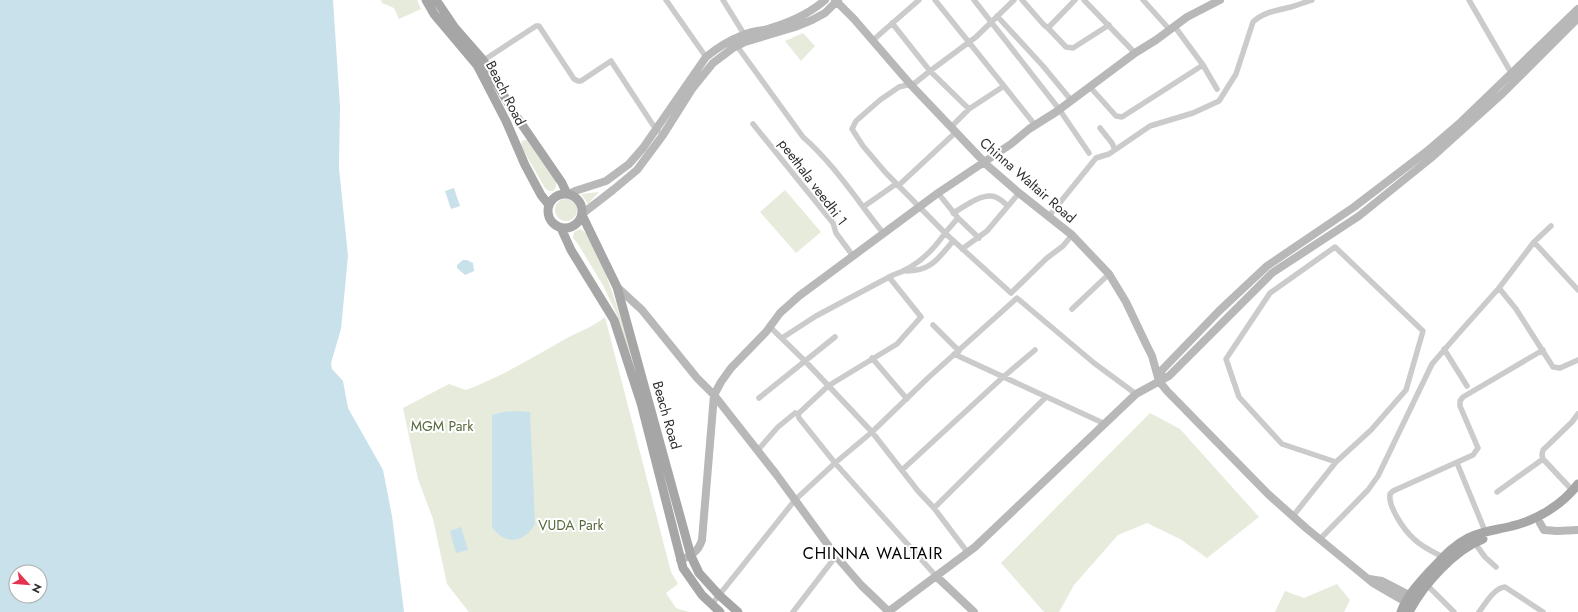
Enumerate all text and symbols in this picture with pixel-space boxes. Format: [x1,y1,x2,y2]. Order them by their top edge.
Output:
street label: Beach Road [481,57,531,129]
street label: Chinna Waltair Road [976,133,1080,227]
street label: peethala veedhi 1 [774,135,852,229]
street label: Beach Road [648,379,686,451]
park label: MGM Park [411,416,474,436]
park label: VUDA Park [538,515,605,535]
district label: CHINNA WALTAIR [803,542,943,565]
north arrow [8,564,48,604]
text: N [28,581,46,596]

